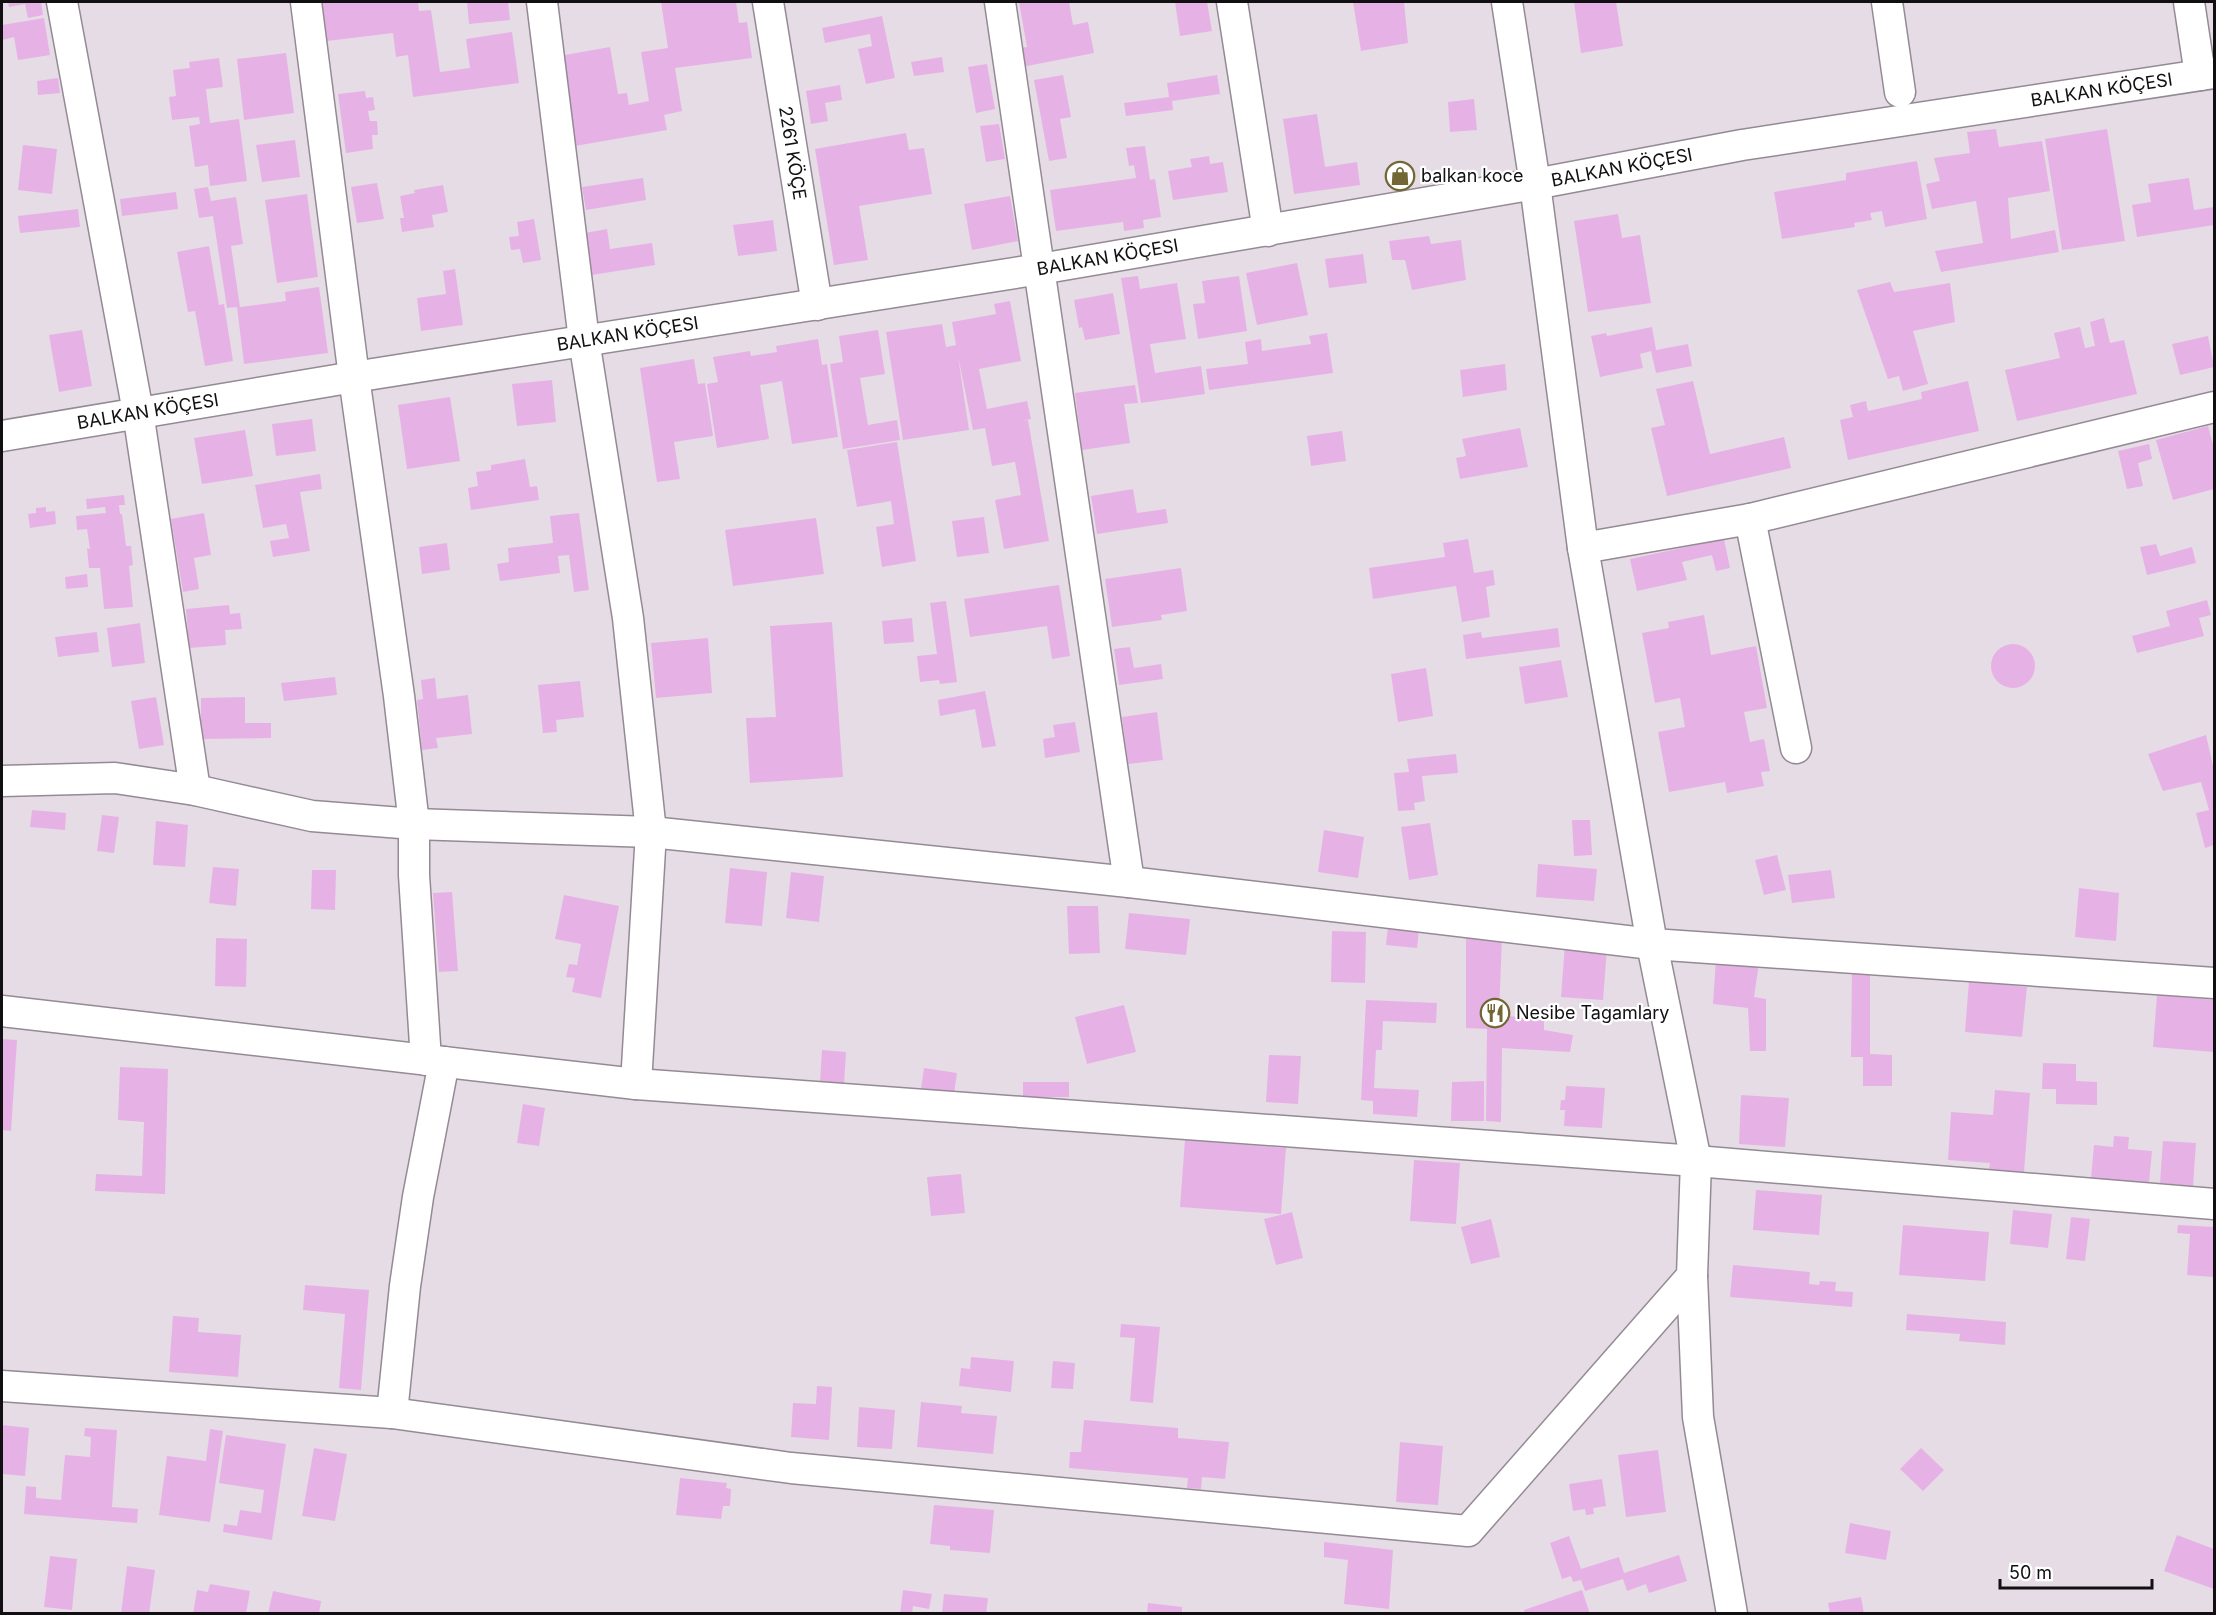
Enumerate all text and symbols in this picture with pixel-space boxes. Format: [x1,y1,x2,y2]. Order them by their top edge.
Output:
street label: BALKAN KÖÇESI [2029,68,2174,111]
street label: 2261 KÖÇE [775,104,811,201]
street label: BALKAN KÖÇESI [1549,144,1694,191]
shop icon: balkan koce [1384,160,1416,192]
place label: balkan koce [1421,165,1523,186]
street label: BALKAN KÖÇESI [1035,234,1180,279]
street label: BALKAN KÖÇESI [555,312,700,355]
street label: BALKAN KÖÇESI [76,389,220,433]
restaurant icon: Nesibe Tagamlary [1479,997,1511,1029]
place label: Nesibe Tagamlary [1516,1002,1669,1023]
scale bar [2000,1552,2152,1590]
text: 50 m [2009,1562,2052,1583]

